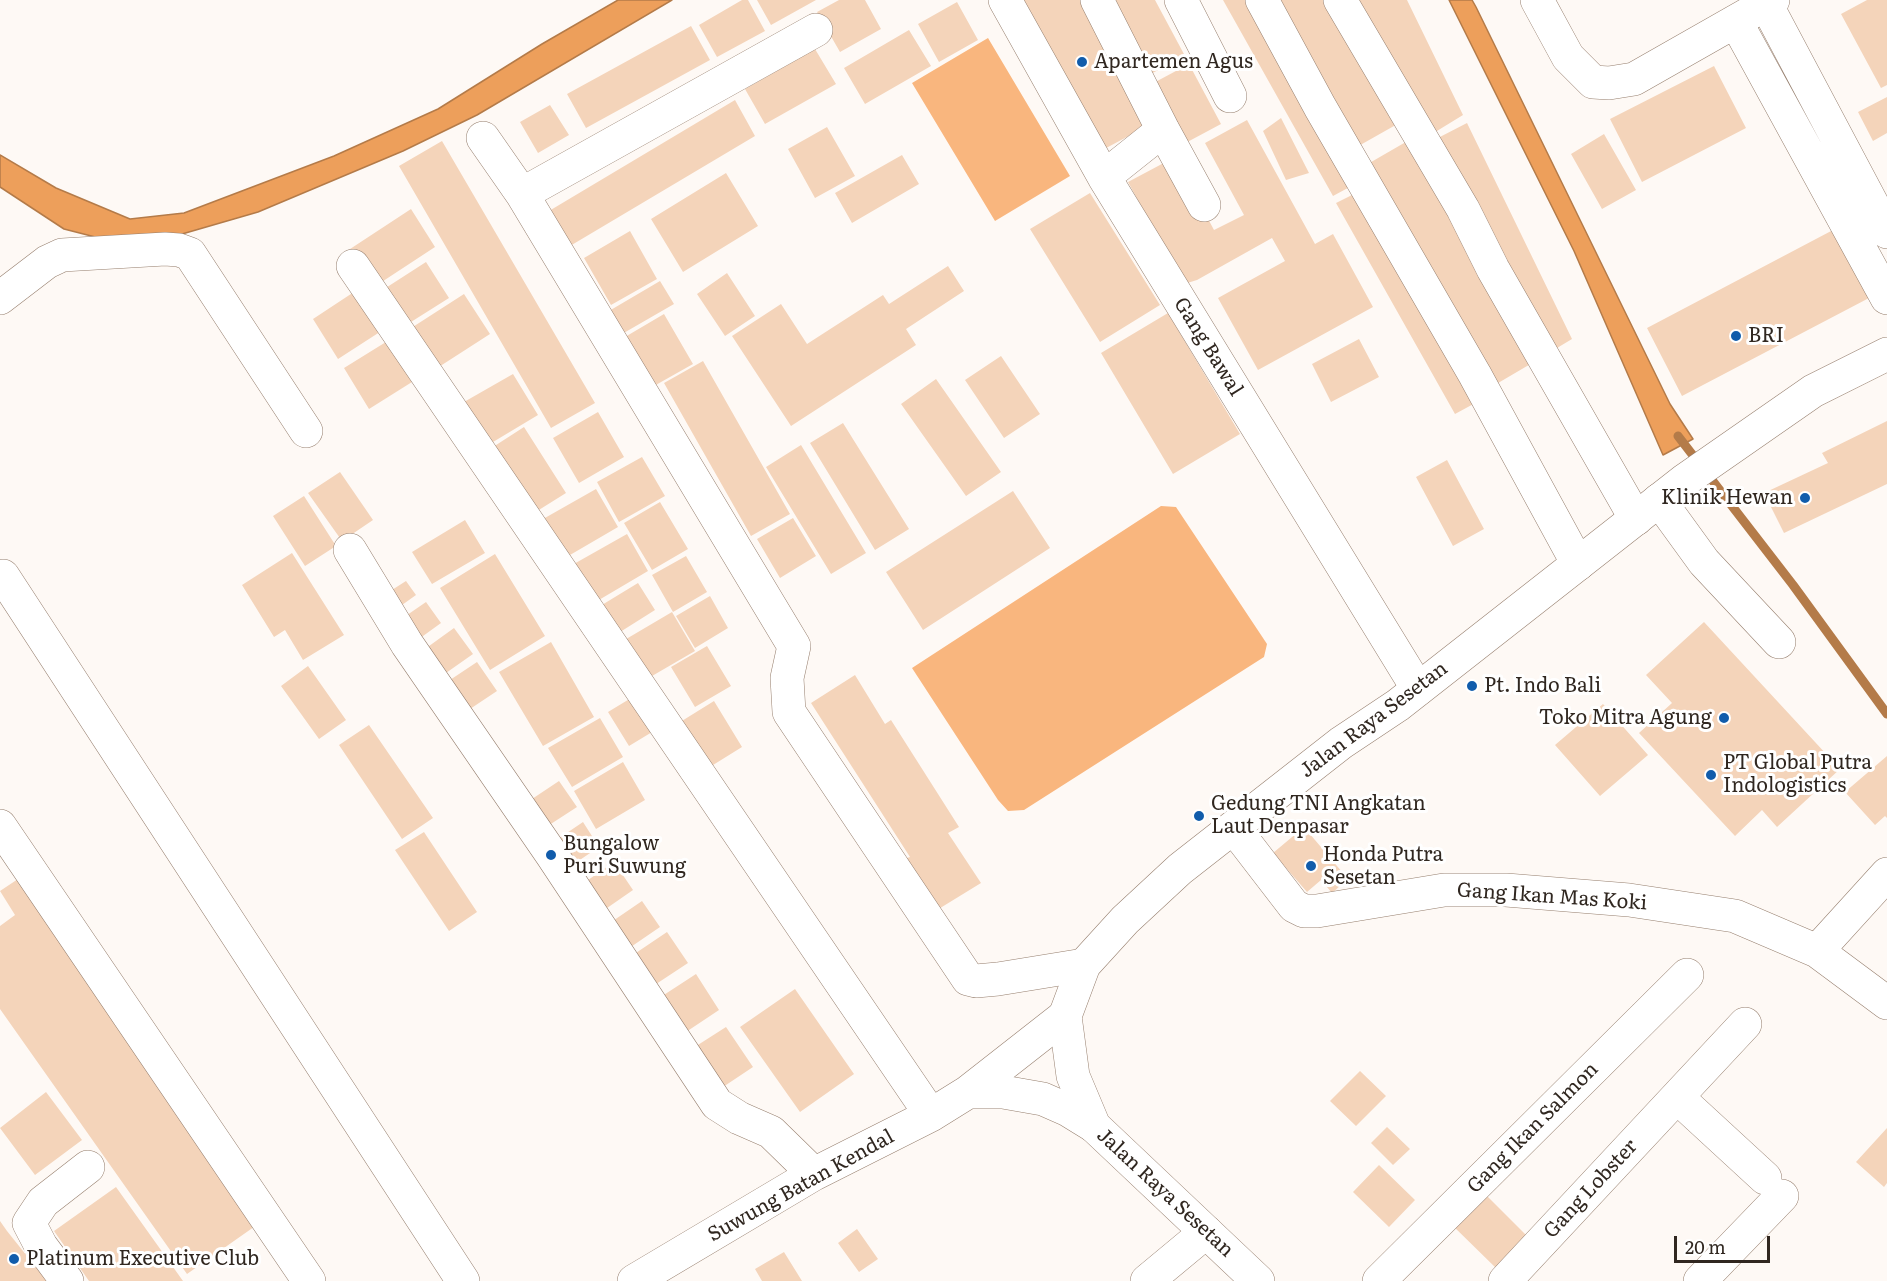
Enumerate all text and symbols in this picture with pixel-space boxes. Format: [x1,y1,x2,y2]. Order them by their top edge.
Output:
place label: Apartemen Agus [1094,50,1253,74]
marker: Apartemen Agus [1075,55,1089,69]
street label: Gang Bawal [1168,293,1248,401]
place label: BRI [1748,324,1784,348]
marker: BRI [1729,329,1743,343]
place label: Klinik Hewan [1661,486,1793,510]
marker: Klinik Hewan [1798,491,1812,505]
street label: Jalan Raya Sesetan [1296,657,1452,783]
place label: Pt. Indo Bali [1484,674,1601,698]
marker: Pt. Indo Bali [1465,679,1479,693]
place label: Toko Mitra Agung [1539,706,1712,730]
marker: Toko Mitra Agung [1717,711,1731,725]
place label: PT Global Putra Indologistics [1723,751,1872,798]
marker: PT Global Putra Indologistics [1704,768,1718,782]
place label: Gedung TNI Angkatan Laut Denpasar [1211,792,1426,839]
marker: Gedung TNI Angkatan Laut Denpasar [1192,809,1206,823]
place label: Bungalow Puri Suwung [563,832,686,879]
place label: Honda Putra Sesetan [1323,843,1443,890]
marker: Bungalow Puri Suwung [544,848,558,862]
marker: Honda Putra Sesetan [1304,859,1318,873]
street label: Gang Ikan Mas Koki [1456,878,1648,916]
street label: Gang Ikan Salmon [1463,1058,1603,1198]
street label: Jalan Raya Sesetan [1092,1123,1238,1263]
street label: Suwung Batan Kendal [704,1125,898,1247]
street label: Gang Lobster [1539,1135,1643,1243]
scale bar [1677,1224,1773,1262]
text: 20 m [1685,1233,1726,1260]
place label: Platinum Executive Club [26,1247,259,1271]
marker: Platinum Executive Club [7,1252,21,1266]

